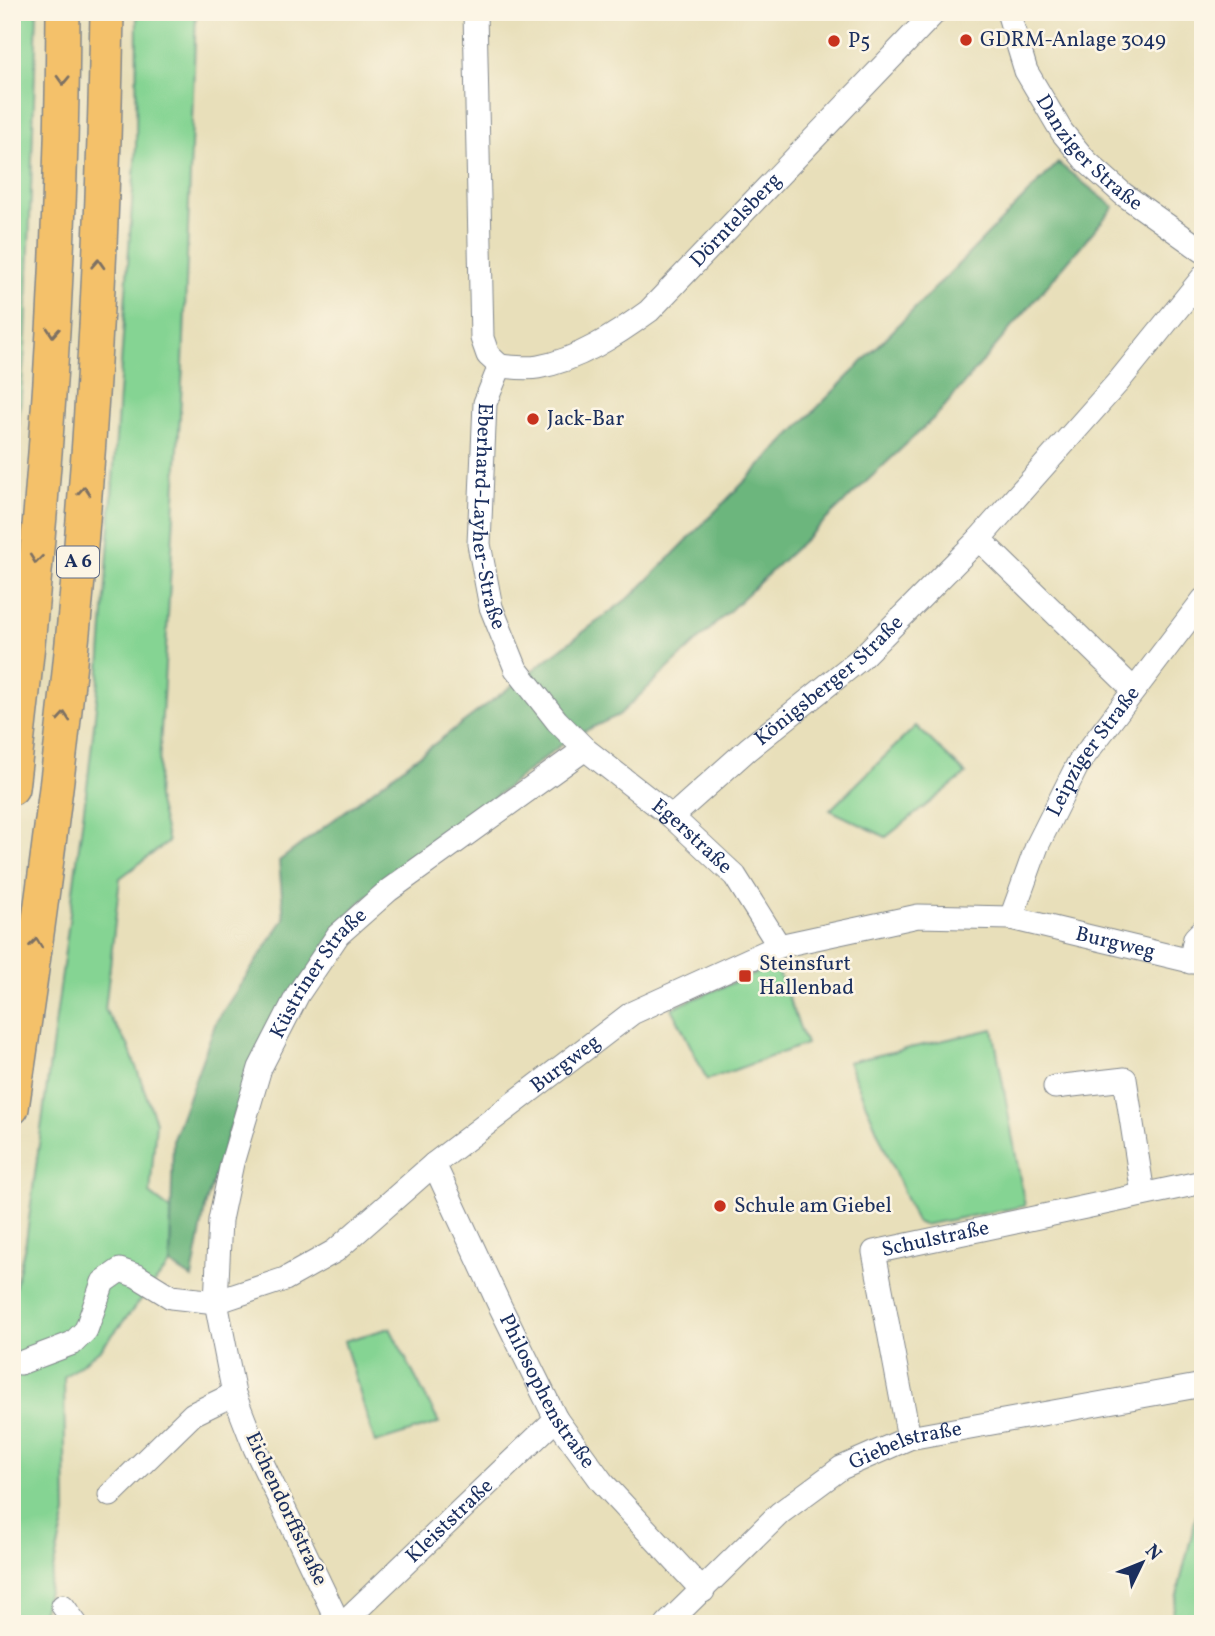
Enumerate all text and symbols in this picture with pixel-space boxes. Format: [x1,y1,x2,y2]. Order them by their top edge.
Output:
place label: GDRM-Anlage 3049 [980,26,1166,55]
place label: P5 [848,27,870,56]
marker: GDRM-Anlage 3049 [958,32,974,48]
marker: P5 [826,33,842,49]
one-way arrow [55,75,70,86]
street label: Danziger Straße [1028,89,1149,218]
street label: Dörntelsberg [683,166,788,274]
one-way arrow [91,258,106,269]
one-way arrow [45,327,60,338]
street label: Eberhard-Layher-Straße [465,402,513,634]
place label: Jack-Bar [547,405,625,434]
marker: Jack-Bar [525,411,541,427]
one-way arrow [77,485,92,496]
road number: A 6 [57,547,99,578]
one-way arrow [29,554,44,565]
street label: Königsberger Straße [748,609,910,753]
street label: Leipziger Straße [1040,680,1147,821]
one-way arrow [56,712,71,723]
street label: Egerstraße [645,792,739,881]
street label: Küstriner Straße [263,901,373,1044]
street label: Burgweg [1073,919,1158,967]
one-way arrow [28,937,43,949]
place label: Steinsfurt Hallenbad [759,950,854,1003]
marker: Steinsfurt Hallenbad [737,968,753,984]
street label: Burgweg [524,1028,606,1100]
place label: Schule am Giebel [734,1192,892,1221]
marker: Schule am Giebel [712,1198,728,1214]
street label: Schulstraße [879,1213,992,1265]
street label: Philosophenstraße [492,1309,602,1475]
street label: Giebelstraße [844,1414,964,1477]
street label: Eichendorffstraße [238,1427,334,1591]
street label: Kleiststraße [399,1472,500,1570]
north arrow [1106,1528,1176,1598]
text: N [1139,1539,1167,1567]

